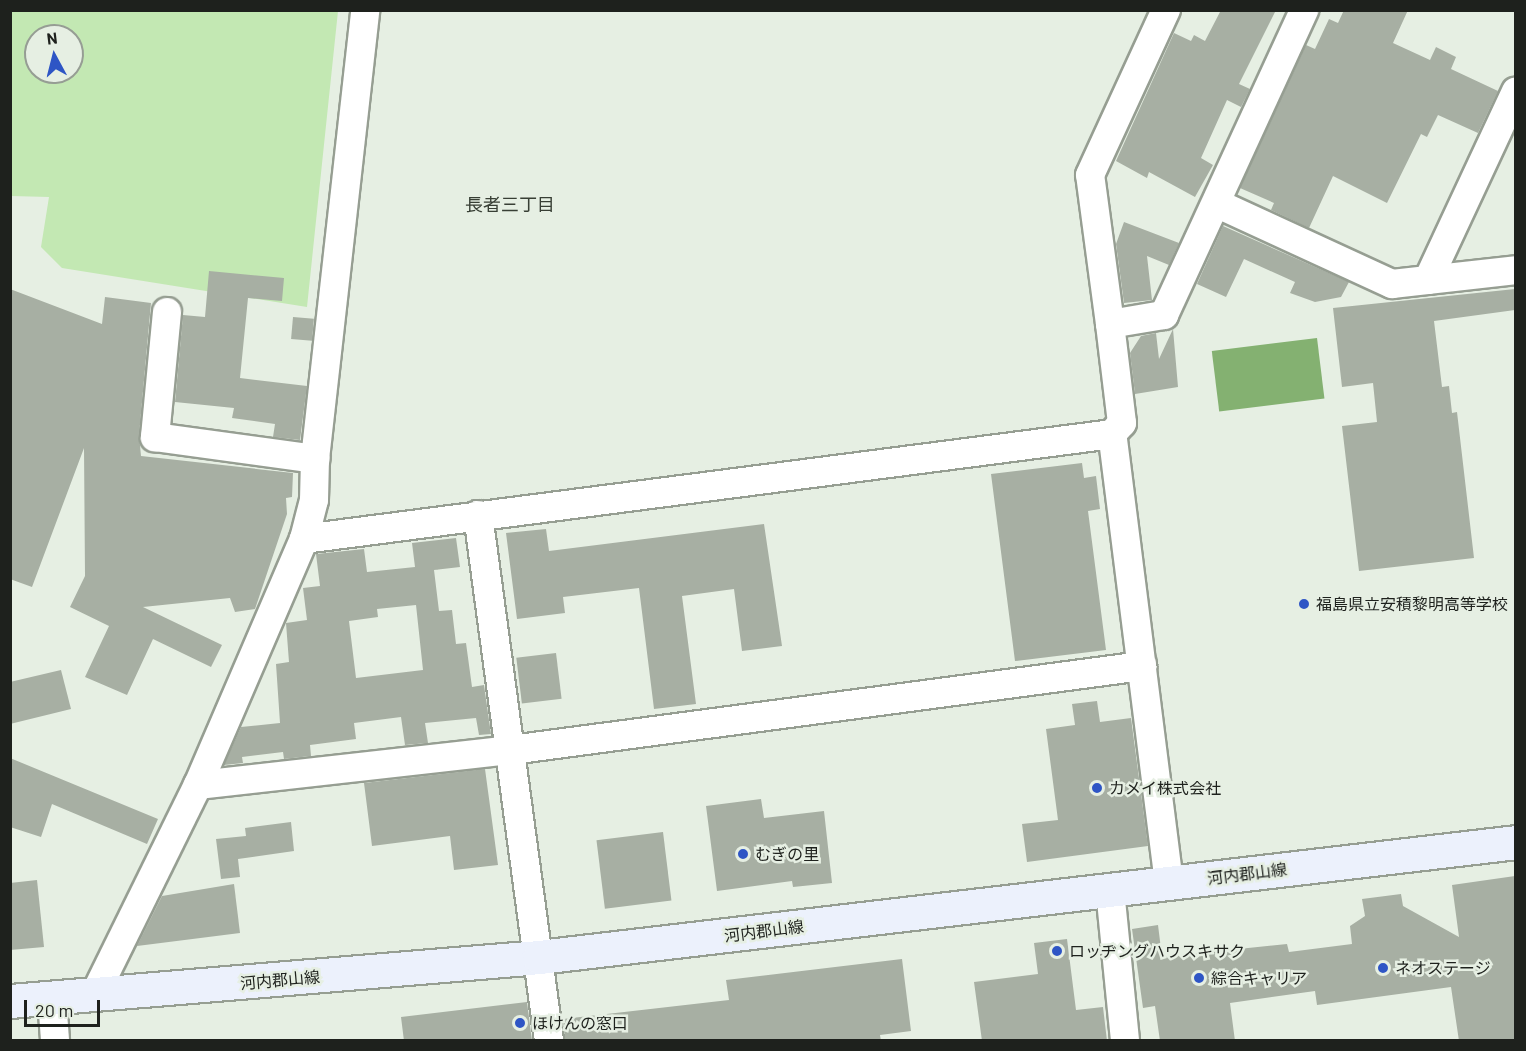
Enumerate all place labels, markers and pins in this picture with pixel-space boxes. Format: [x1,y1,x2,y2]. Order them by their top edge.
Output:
place label: 福島県立安積黎明高等学校 [1316,594,1508,614]
marker: 福島県立安積黎明高等学校 [1297,597,1311,611]
place label: カメイ株式会社 [1109,778,1221,798]
marker: カメイ株式会社 [1090,781,1104,795]
place label: むぎの里 [755,844,819,864]
marker: むぎの里 [736,847,750,861]
place label: ロッヂングハウスキサク [1069,941,1245,961]
marker: ロッヂングハウスキサク [1050,944,1064,958]
place label: ネオステージ [1395,958,1491,978]
marker: ネオステージ [1376,961,1390,975]
place label: 綜合キャリア [1211,968,1307,988]
marker: 綜合キャリア [1192,971,1206,985]
place label: ほけんの窓口 [532,1013,628,1033]
marker: ほけんの窓口 [513,1016,527,1030]

